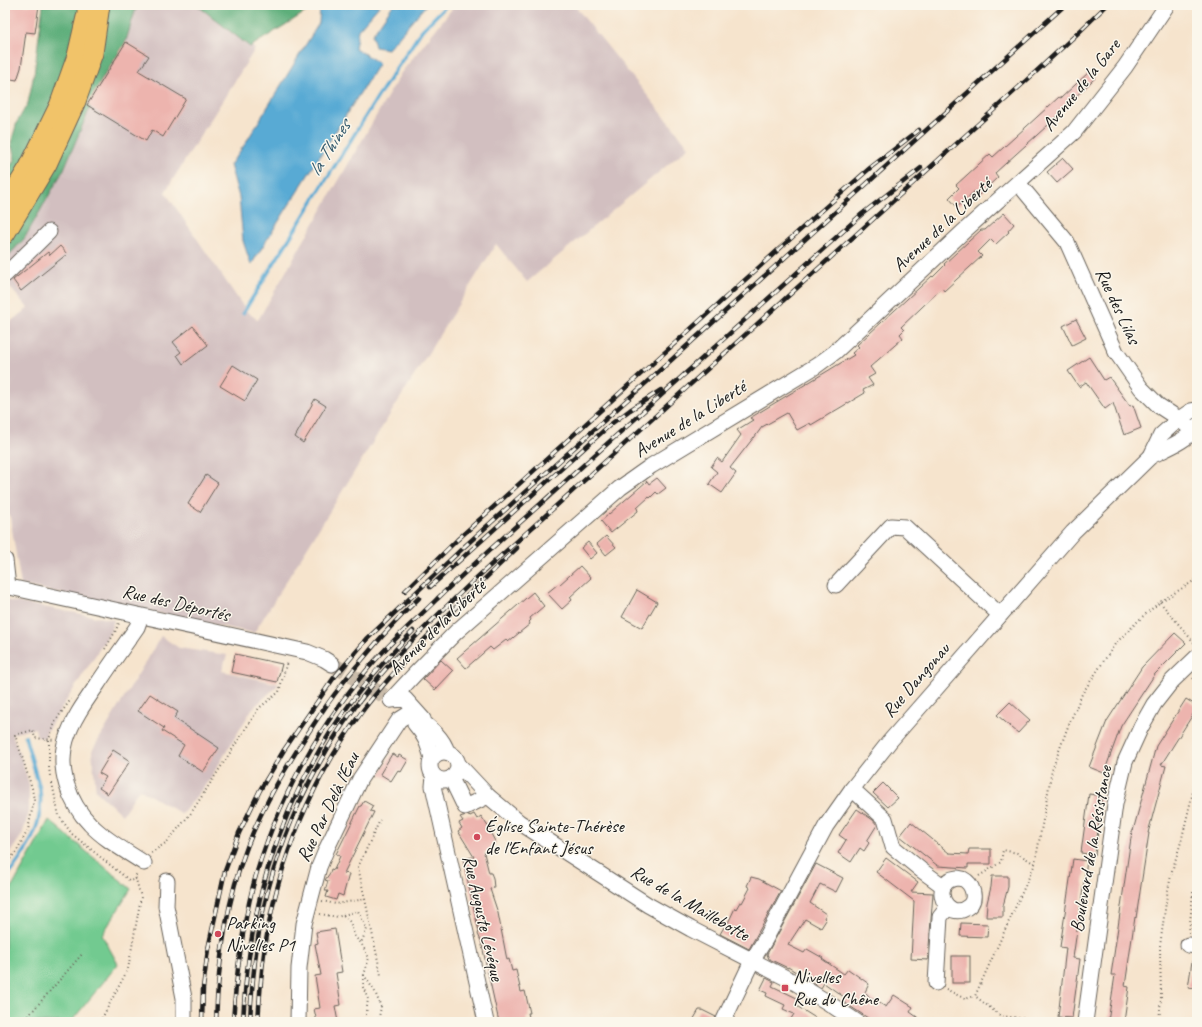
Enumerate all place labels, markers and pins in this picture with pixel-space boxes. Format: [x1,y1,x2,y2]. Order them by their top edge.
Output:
place label: Église Sainte-Thérèse de l'Enfant Jésus [485,814,626,860]
marker: Église Sainte-Thérèse de l'Enfant Jésus [472,832,482,842]
place label: Parking Nivelles P1 [226,911,296,957]
marker: Parking Nivelles P1 [213,929,223,939]
place label: Nivelles Rue du Chêne [793,965,880,1011]
marker: Nivelles Rue du Chêne [780,983,790,993]

